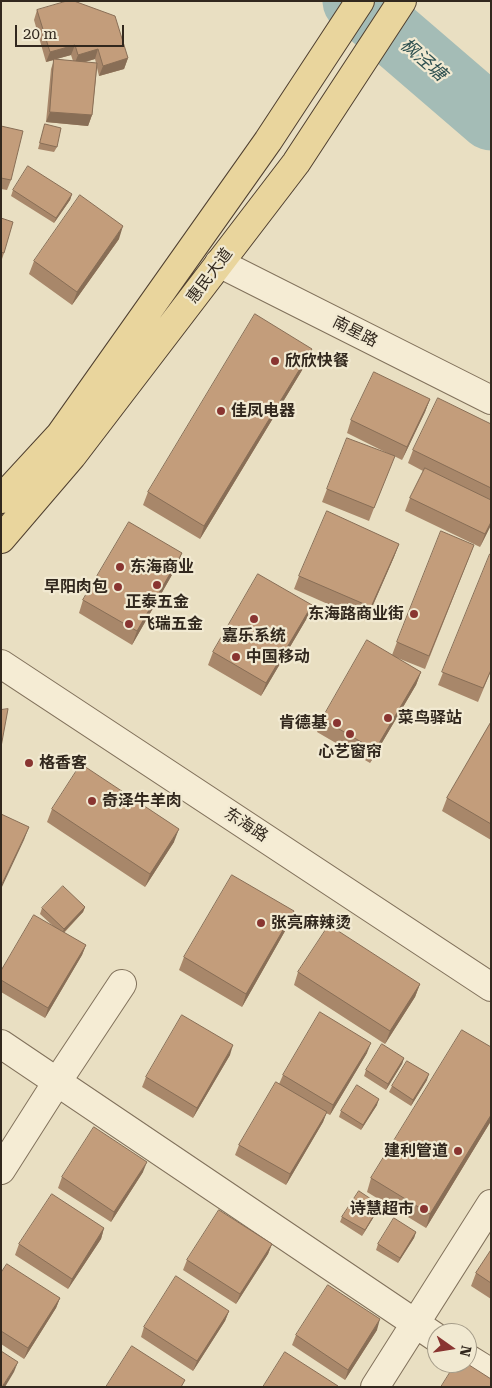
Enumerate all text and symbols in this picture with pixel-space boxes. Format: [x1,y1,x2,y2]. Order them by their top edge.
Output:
scale bar [18,15,126,47]
text: 20 m [23,25,57,43]
water label: 枫泾塘 [396,34,450,86]
street label: 惠民大道 [183,245,237,307]
street label: 南星路 [329,313,381,351]
place label: 欣欣快餐 [285,351,349,371]
marker: 欣欣快餐 [269,355,281,367]
place label: 佳凤电器 [231,401,295,421]
marker: 佳凤电器 [215,405,227,417]
place label: 东海商业 [130,557,194,577]
marker: 东海商业 [114,561,126,573]
place label: 早阳肉包 [44,577,108,597]
marker: 正泰五金 [151,579,163,591]
marker: 早阳肉包 [112,581,124,593]
place label: 正泰五金 [125,592,189,612]
place label: 东海路商业街 [308,604,404,624]
marker: 东海路商业街 [408,608,420,620]
marker: 嘉乐系统 [248,613,260,625]
place label: 飞瑞五金 [139,614,203,634]
marker: 飞瑞五金 [123,618,135,630]
place label: 嘉乐系统 [222,626,286,646]
place label: 中国移动 [246,647,310,667]
marker: 中国移动 [230,651,242,663]
place label: 菜鸟驿站 [398,708,462,728]
marker: 菜鸟驿站 [382,712,394,724]
place label: 肯德基 [279,713,327,733]
marker: 肯德基 [331,717,343,729]
marker: 心艺窗帘 [344,728,356,740]
place label: 心艺窗帘 [318,742,382,762]
place label: 格香客 [39,753,87,773]
marker: 格香客 [23,757,35,769]
place label: 奇泽牛羊肉 [102,791,182,811]
marker: 奇泽牛羊肉 [86,795,98,807]
street label: 东海路 [221,804,271,846]
place label: 张亮麻辣烫 [271,913,351,933]
marker: 张亮麻辣烫 [255,917,267,929]
place label: 建利管道 [384,1141,448,1161]
marker: 建利管道 [452,1145,464,1157]
place label: 诗慧超市 [350,1199,414,1219]
marker: 诗慧超市 [418,1203,430,1215]
north arrow [427,1323,477,1373]
text: N [457,1344,475,1358]

